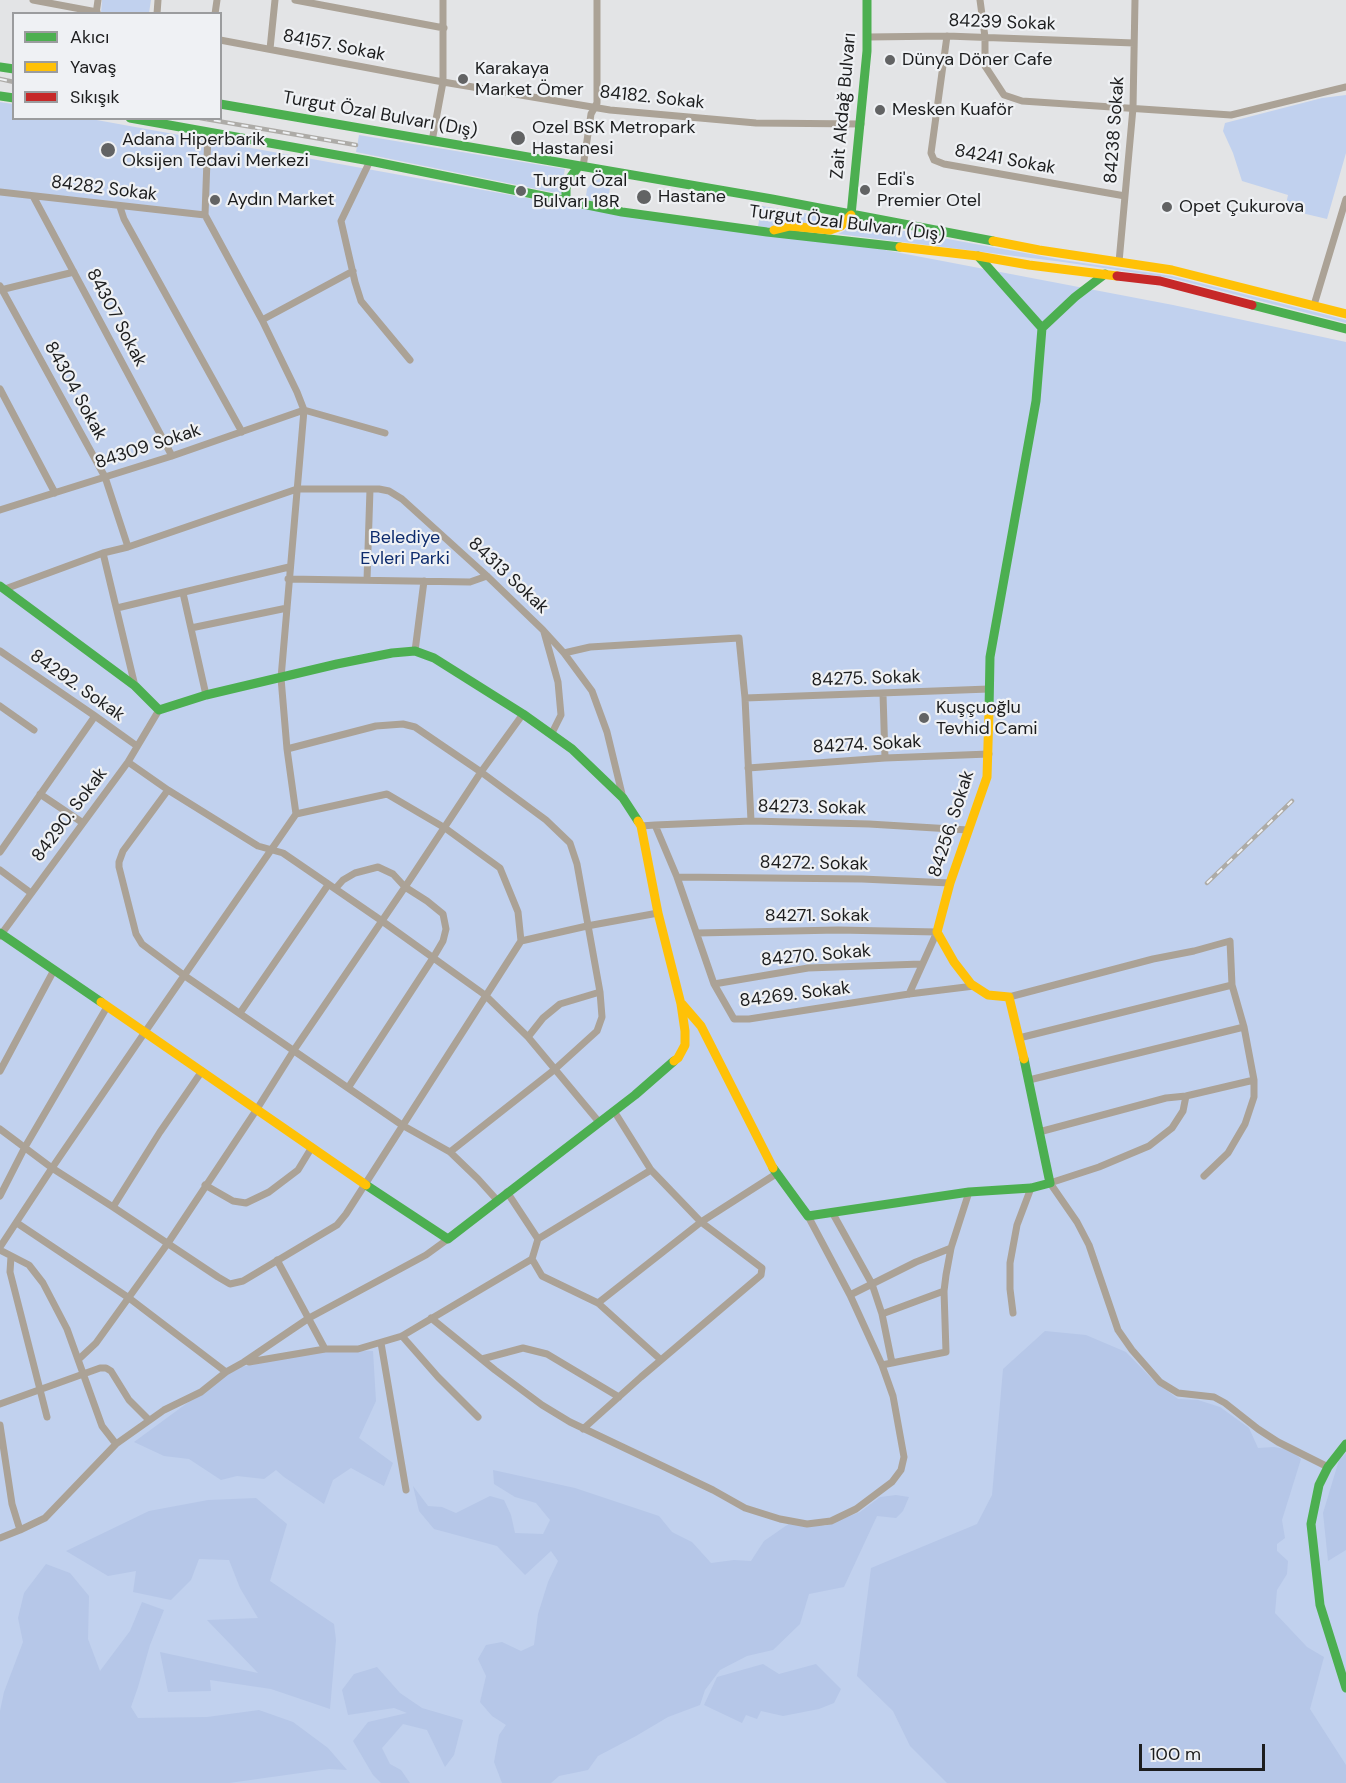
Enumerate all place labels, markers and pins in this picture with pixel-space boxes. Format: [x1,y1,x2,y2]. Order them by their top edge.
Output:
place label: Dünya Döner Cafe [902,49,1053,71]
marker: Dünya Döner Cafe [883,53,897,67]
place label: Karakaya Market Ömer [475,58,584,100]
marker: Karakaya Market Ömer [456,72,470,86]
place label: Mesken Kuaför [892,99,1014,121]
marker: Mesken Kuaför [873,103,887,117]
place label: Ozel BSK Metropark Hastanesi [532,117,696,160]
place label: Adana Hiperbarik Oksijen Tedavi Merkezi [122,129,309,172]
marker: Ozel BSK Metropark Hastanesi [509,129,527,147]
marker: Adana Hiperbarik Oksijen Tedavi Merkezi [99,141,117,159]
place label: Edi's Premier Otel [877,169,981,212]
place label: Turgut Özal Bulvarı 18R [533,170,627,213]
marker: Edi's Premier Otel [858,183,872,197]
marker: Turgut Özal Bulvarı 18R [514,184,528,198]
place label: Hastane [658,186,726,208]
marker: Hastane [635,188,653,206]
place label: Aydın Market [227,189,334,211]
marker: Aydın Market [208,193,222,207]
place label: Opet Çukurova [1179,196,1304,218]
marker: Opet Çukurova [1160,200,1174,214]
place label: Kuşçuoğlu Tevhid Cami [936,697,1038,740]
marker: Kuşçuoğlu Tevhid Cami [917,711,931,725]

